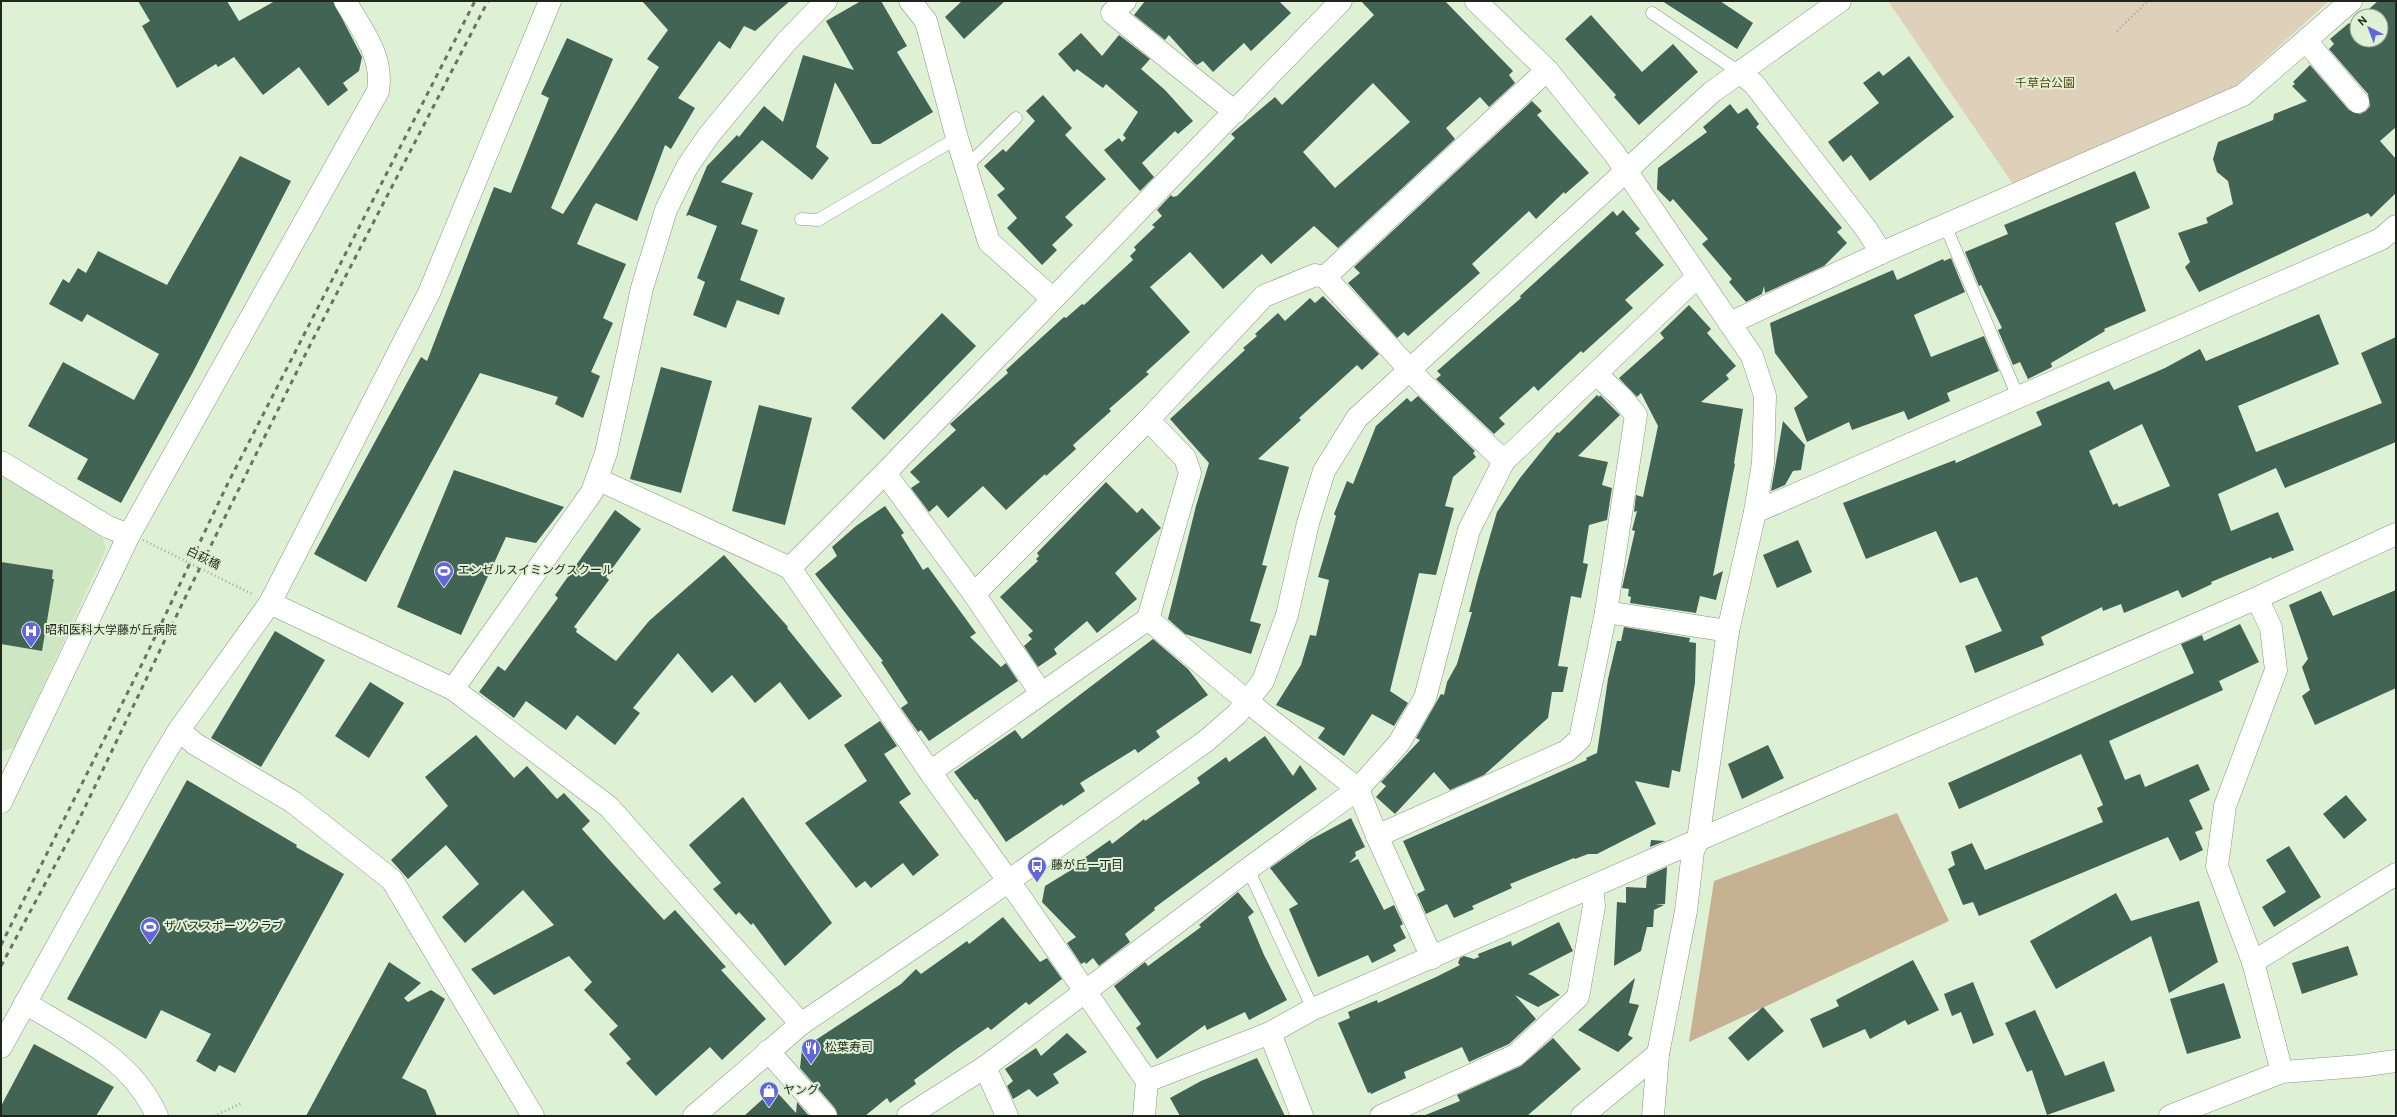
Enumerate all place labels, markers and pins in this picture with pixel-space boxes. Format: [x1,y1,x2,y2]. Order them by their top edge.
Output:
sports icon: エンゼルスイミングスクール [433,560,455,588]
place label: エンゼルスイミングスクール [458,563,614,579]
hospital icon: 昭和医科大学藤が丘病院 [20,620,42,648]
place label: 昭和医科大学藤が丘病院 [45,623,177,639]
bus stop icon: 藤が丘一丁目 [1026,855,1048,883]
place label: 藤が丘一丁目 [1051,858,1123,874]
sports icon: ザバススポーツクラブ [139,916,161,944]
place label: ザバススポーツクラブ [164,919,284,935]
restaurant icon: 松葉寿司 [800,1037,822,1065]
place label: 松葉寿司 [825,1040,873,1056]
shop icon: ヤング [758,1080,780,1108]
place label: ヤング [783,1083,819,1099]

